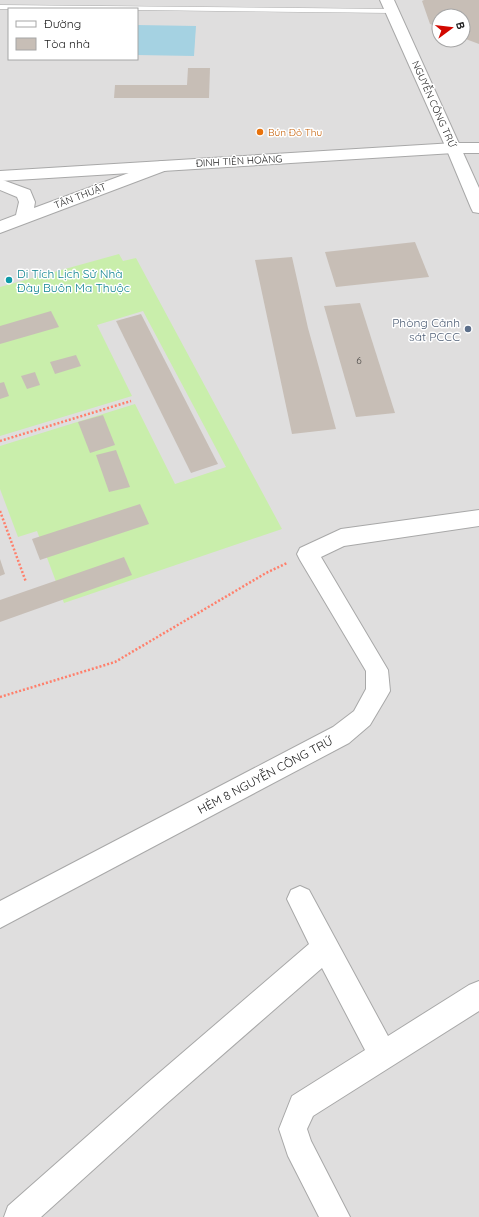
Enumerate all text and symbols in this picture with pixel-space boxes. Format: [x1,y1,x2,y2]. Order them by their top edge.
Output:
legend [8,8,138,60]
north arrow [431,8,471,48]
text: Đường [44,16,81,31]
text: B [453,20,468,31]
text: Tòa nhà [44,36,90,51]
street label: NGUYỄN CÔNG TRỨ [409,59,459,150]
place label: Bún Đỏ Thu [268,126,322,139]
marker: Bún Đỏ Thu [255,127,265,137]
street label: ĐINH TIÊN HOÀNG [195,152,283,170]
street label: TÂN THUẬT [52,180,108,212]
place label: Di Tích Lịch Sử Nhà Đày Buôn Ma Thuộc [17,266,130,295]
marker: Di Tích Lịch Sử Nhà Đày Buôn Ma Thuộc [4,275,14,285]
place label: Phòng Cảnh sát PCCC [392,315,460,344]
marker: Phòng Cảnh sát PCCC [463,324,473,334]
house number: 6 [356,354,362,367]
street label: HẺM 8 NGUYỄN CÔNG TRỨ [195,733,335,817]

